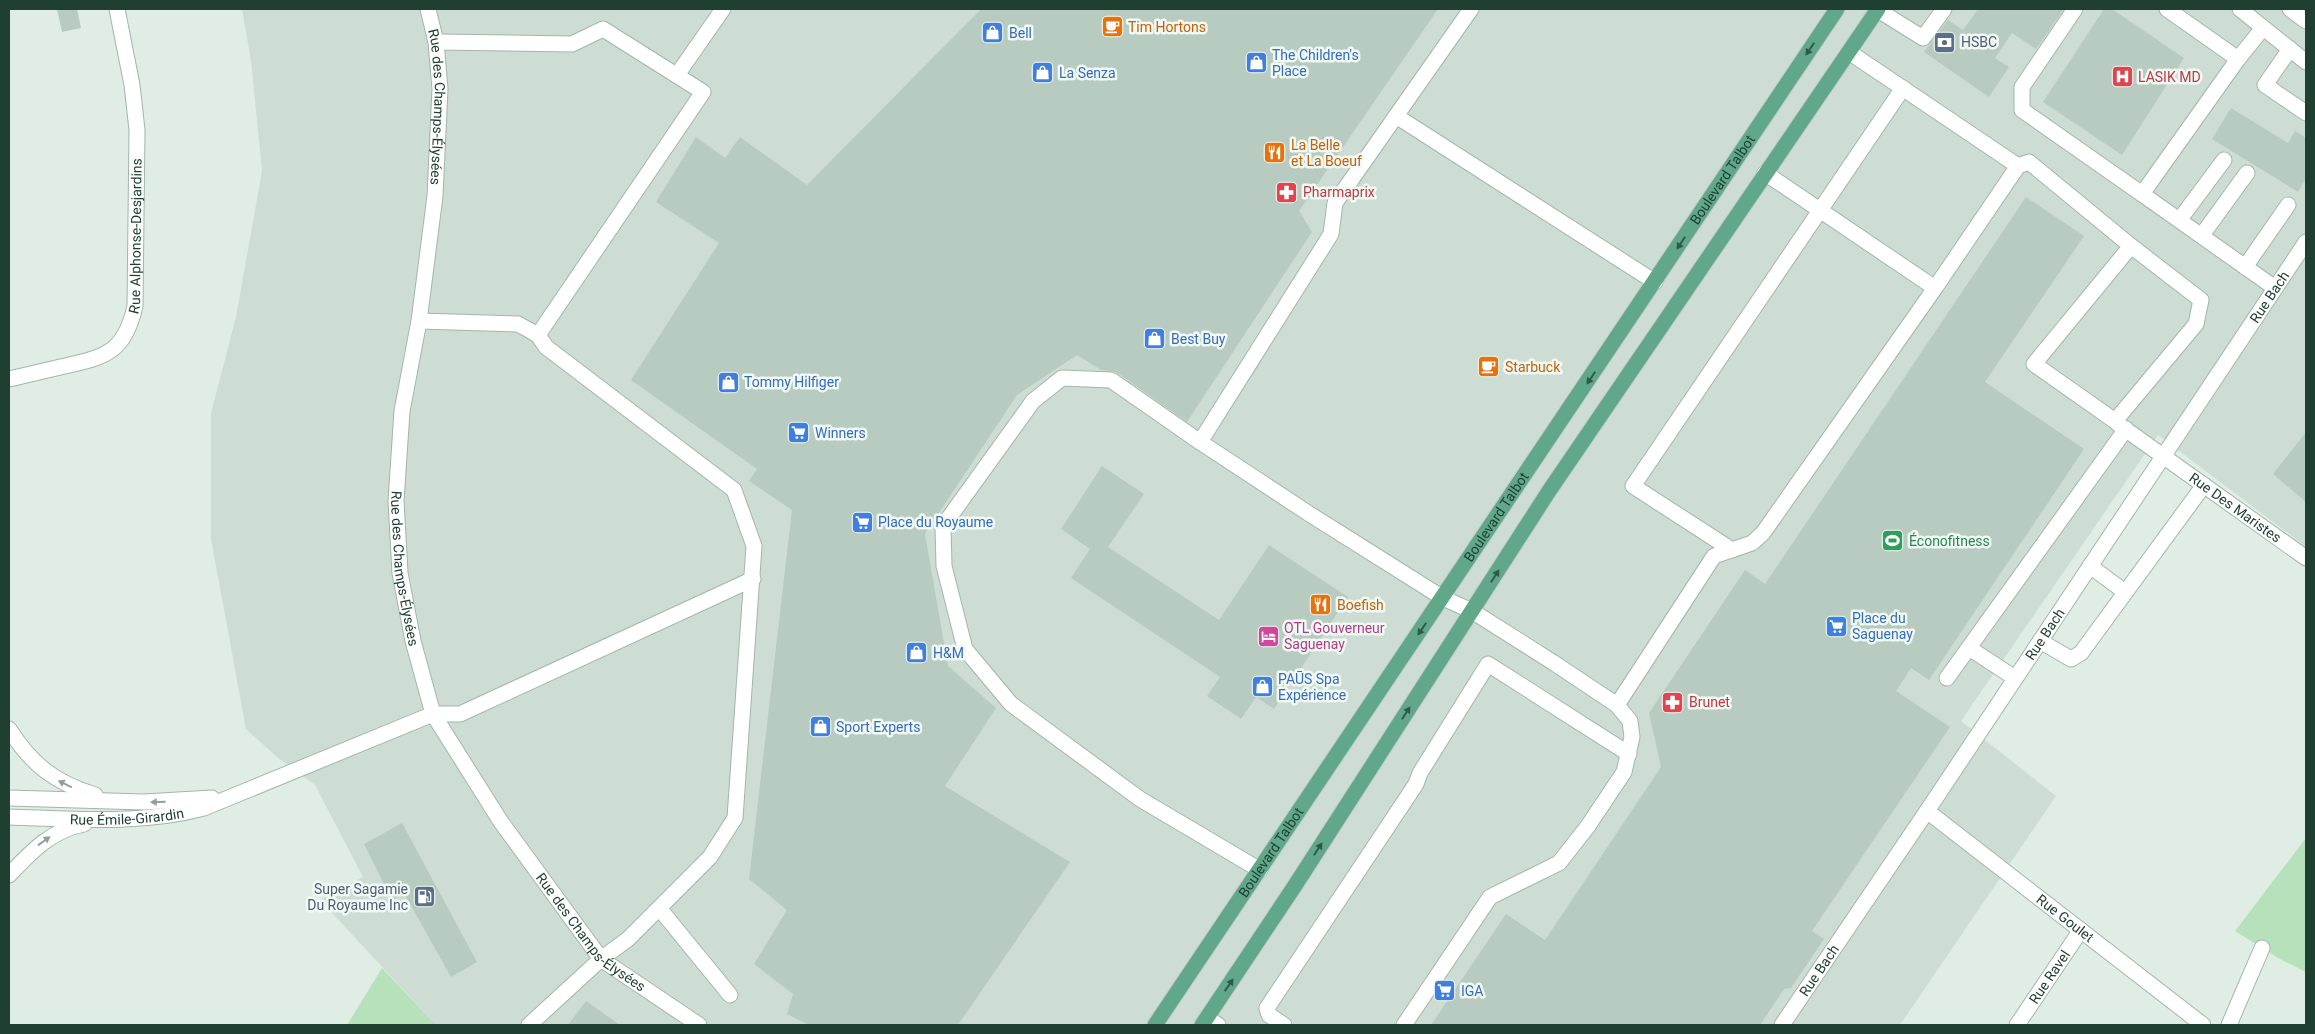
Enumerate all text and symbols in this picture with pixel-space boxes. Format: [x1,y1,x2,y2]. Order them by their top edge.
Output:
cafe icon: Tim Hortons [1100,15,1124,39]
place label: Tim Hortons [1128,19,1206,35]
shop icon: Bell [981,21,1005,45]
place label: Bell [1009,25,1032,41]
street label: Rue des Champs-Élysées [425,27,448,185]
bank icon: HSBC [1933,30,1957,54]
place label: HSBC [1961,34,1997,50]
one-way arrow [1805,43,1815,56]
place label: The Children's Place [1272,47,1359,79]
shop icon: The Children's Place [1244,51,1268,75]
shop icon: La Senza [1031,61,1055,85]
place label: La Senza [1059,65,1116,81]
hospital icon: LASIK MD [2110,65,2134,89]
place label: LASIK MD [2138,69,2201,85]
street label: Boulevard Talbot [1687,132,1758,228]
place label: La Belle et La Boeuf [1291,137,1362,169]
restaurant icon: La Belle et La Boeuf [1263,141,1287,165]
street label: Rue Alphonse-Desjardins [125,158,145,315]
pharmacy icon: Pharmaprix [1275,180,1299,204]
place label: Pharmaprix [1303,184,1375,200]
one-way arrow [1676,236,1686,250]
street label: Rue Bach [2246,268,2292,326]
shop icon: Best Buy [1143,327,1167,351]
place label: Best Buy [1171,331,1226,347]
cafe icon: Starbuck [1477,355,1501,379]
place label: Starbuck [1505,359,1561,375]
shop icon: Tommy Hilfiger [716,370,740,394]
one-way arrow [1586,371,1596,385]
place label: Tommy Hilfiger [744,374,839,390]
supermarket icon: Winners [787,421,811,445]
place label: Winners [815,425,866,441]
street label: Boulevard Talbot [1460,469,1532,565]
street label: Rue Des Maristes [2186,469,2284,546]
street label: Rue des Champs-Élysées [388,490,422,648]
supermarket icon: Place du Royaume [850,510,874,534]
place label: Place du Royaume [878,514,993,530]
sports icon: Éconofitness [1881,529,1905,553]
place label: Éconofitness [1909,532,1990,549]
one-way arrow [1490,569,1499,583]
restaurant icon: Boefish [1309,593,1333,617]
place label: Boefish [1337,597,1384,613]
street label: Rue Bach [2022,605,2068,663]
place label: Place du Saguenay [1852,610,1913,642]
supermarket icon: Place du Saguenay [1824,614,1848,638]
place label: OTL Gouverneur Saguenay [1284,620,1385,652]
one-way arrow [1417,623,1427,636]
hotel icon: OTL Gouverneur Saguenay [1256,624,1280,648]
shop icon: H&M [905,641,929,665]
place label: H&M [933,645,964,661]
place label: PAŪS Spa Expérience [1278,671,1346,703]
shop icon: PAŪS Spa Expérience [1250,675,1274,699]
pharmacy icon: Brunet [1661,690,1685,714]
place label: Brunet [1689,694,1730,710]
one-way arrow [1402,706,1411,719]
shop icon: Sport Experts [808,715,832,739]
place label: Sport Experts [836,719,920,735]
one-way arrow [58,780,72,788]
one-way arrow [150,798,166,806]
street label: Boulevard Talbot [1235,804,1307,900]
street label: Rue Émile-Girardin [70,805,185,828]
one-way arrow [37,836,50,847]
one-way arrow [1314,843,1323,856]
street label: Rue des Champs-Élysées [533,870,649,995]
place label: Super Sagamie Du Royaume Inc [307,881,408,913]
fuel station icon: Super Sagamie Du Royaume Inc [412,885,436,909]
street label: Rue Goulet [2034,891,2097,946]
street label: Rue Bach [1796,942,1842,999]
street label: Rue Ravel [2026,947,2073,1007]
one-way arrow [1224,978,1234,991]
supermarket icon: IGA [1433,979,1457,1003]
place label: IGA [1461,983,1483,999]

